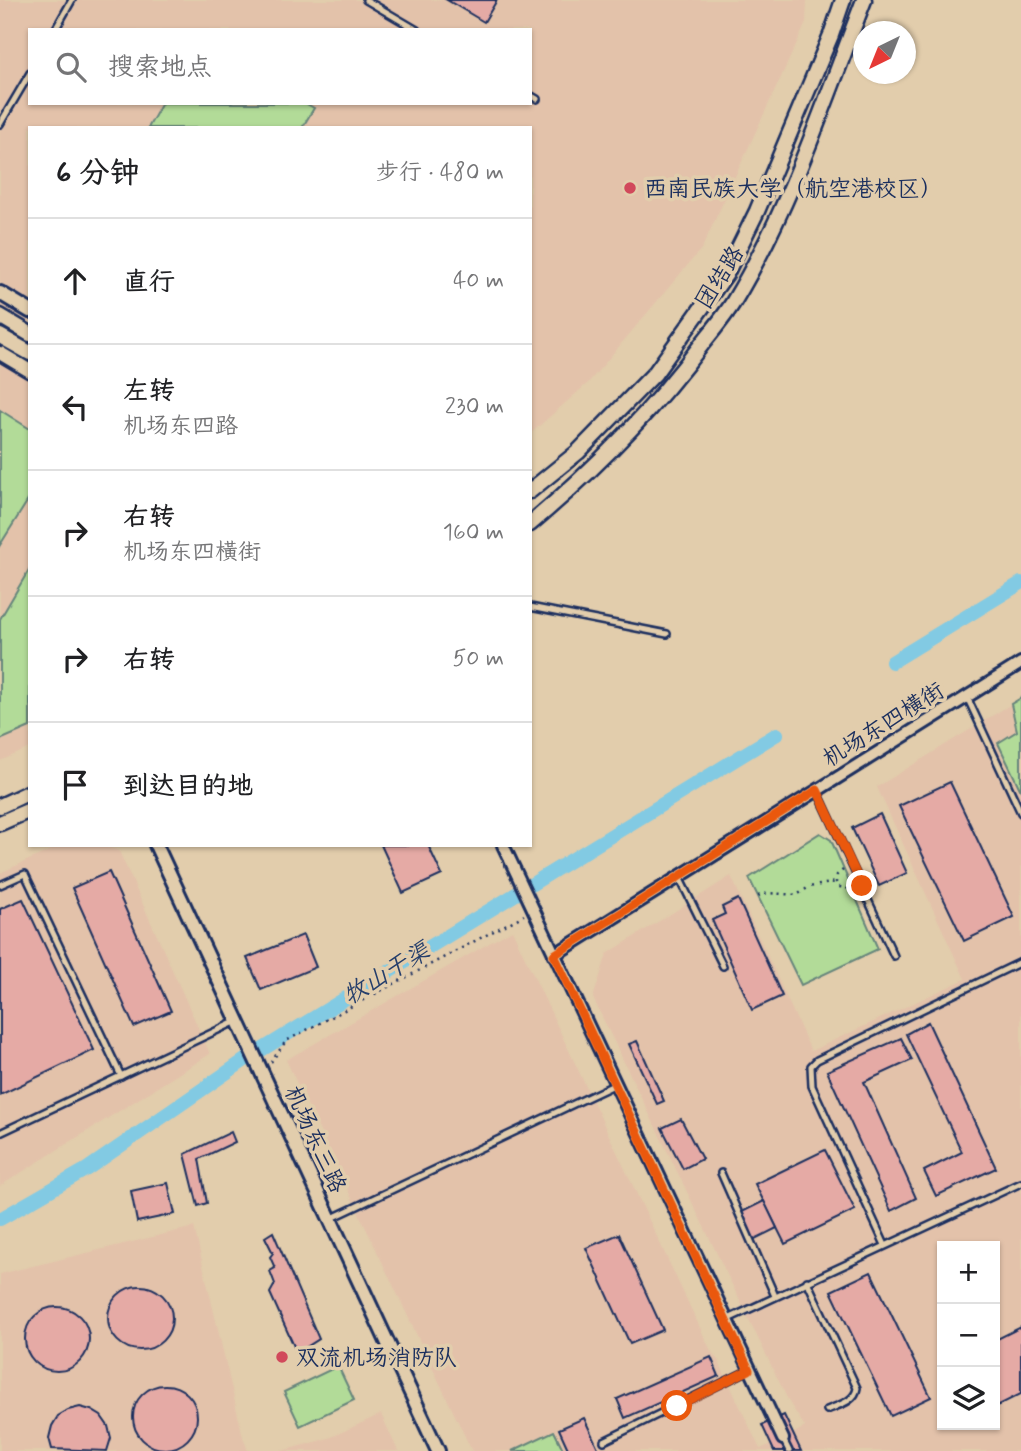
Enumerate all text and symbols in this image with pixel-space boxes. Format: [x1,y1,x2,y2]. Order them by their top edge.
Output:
north arrow [853,21,916,84]
search box [28,28,532,105]
icon: search [52,48,90,86]
text: 搜索地点 [108,51,212,85]
text: 6 分钟 [56,154,139,193]
text: 步行 · 480 m [376,158,504,188]
place label: 西南民族大学（航空港校区） [644,175,943,205]
marker: 西南民族大学（航空港校区） [622,180,638,196]
street label: 团结路 [690,241,752,315]
icon: ahead [56,262,94,300]
text: 直行 [123,266,175,300]
text: 40 m [453,266,504,296]
text: 左转 [123,375,175,409]
icon: left [56,388,94,426]
text: 230 m [445,392,504,422]
text: 机场东四路 [123,412,238,442]
text: 右转 [123,501,175,535]
icon: right [56,514,94,552]
text: 160 m [443,518,504,548]
text: 机场东四横街 [123,538,261,568]
icon: right [56,640,94,678]
text: 右转 [123,644,175,678]
text: 50 m [453,644,504,674]
street label: 机场东四横街 [818,676,951,775]
icon: arrive [56,766,94,804]
text: 到达目的地 [123,770,253,804]
route end [846,870,877,901]
water label: 牧山干渠 [338,935,438,1012]
street label: 机场东三路 [276,1081,352,1198]
map controls [937,1241,1000,1430]
button: + [937,1241,1000,1304]
button: − [937,1304,1000,1367]
place label: 双流机场消防队 [296,1344,457,1374]
marker: 双流机场消防队 [274,1349,290,1365]
button: layers [937,1367,1000,1430]
route start [661,1390,692,1421]

